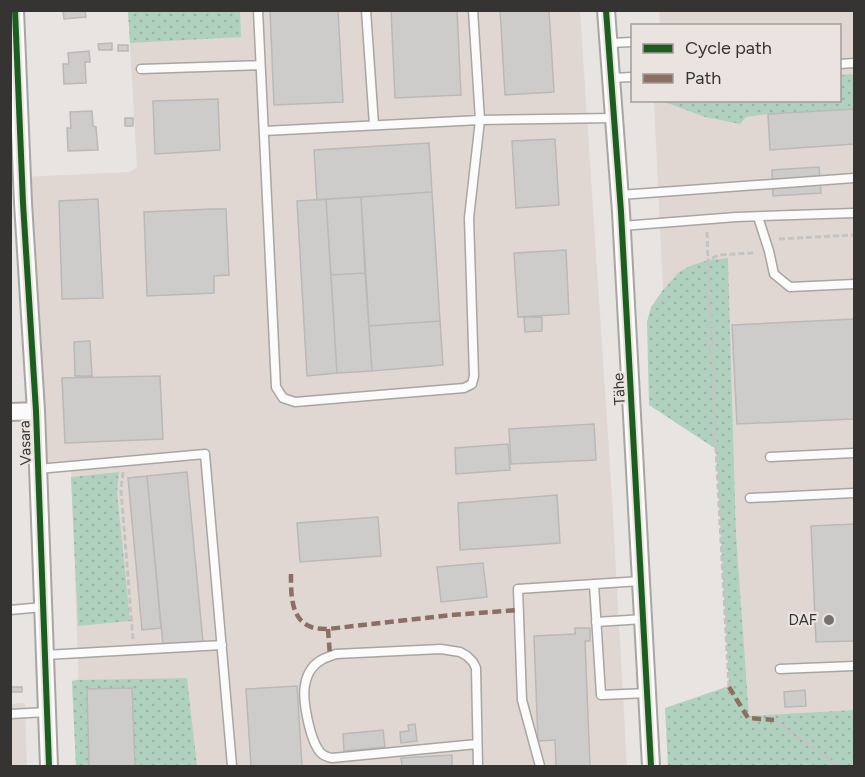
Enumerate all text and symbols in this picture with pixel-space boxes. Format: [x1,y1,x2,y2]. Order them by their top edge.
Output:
legend [631,24,841,102]
text: Cycle path [685,37,772,59]
text: Path [685,67,721,89]
street label: Tähe [609,372,629,406]
street label: Vasara [15,420,35,466]
place label: DAF [788,611,817,629]
marker: DAF [822,613,836,627]

